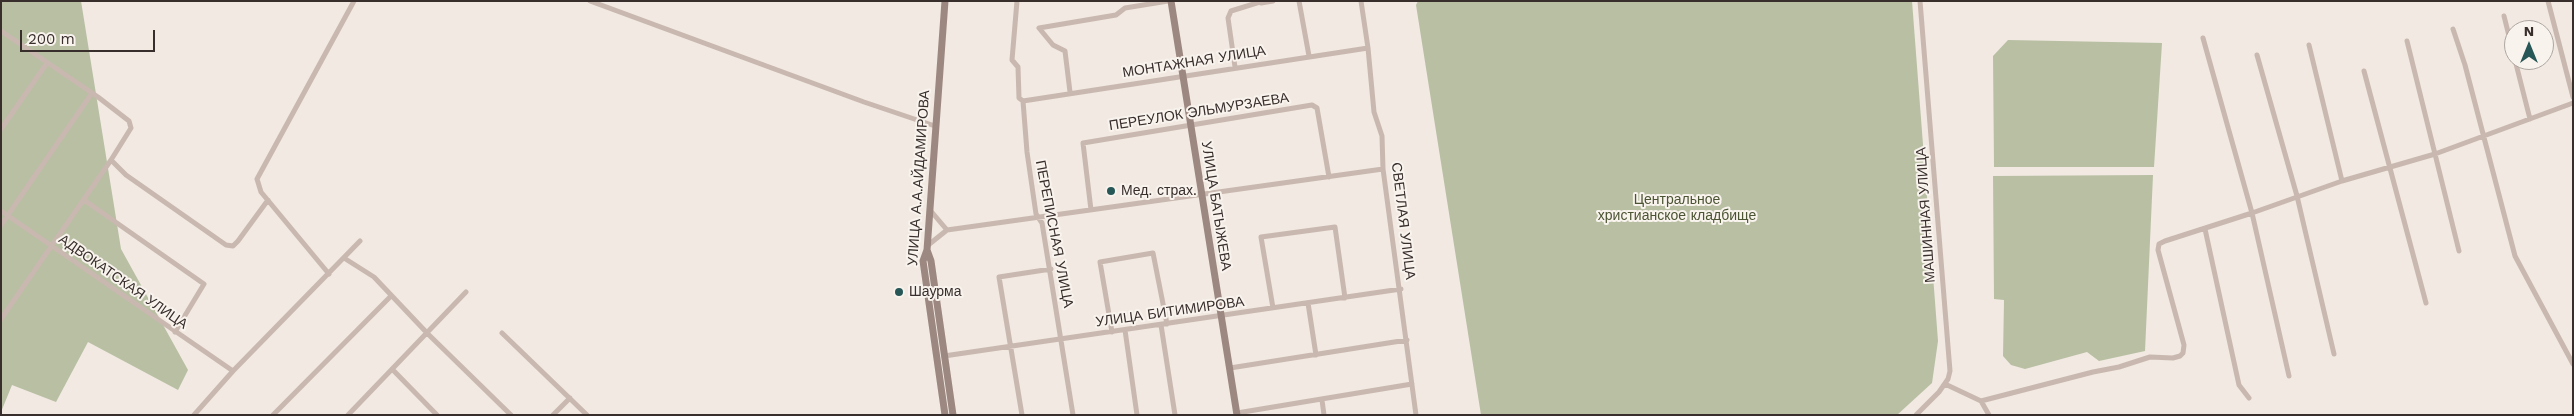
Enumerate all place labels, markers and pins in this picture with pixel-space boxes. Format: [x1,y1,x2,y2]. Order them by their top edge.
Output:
place label: Мед. страх. [1121,183,1197,199]
marker: Мед. страх. [1105,185,1117,197]
place label: Шаурма [909,284,962,300]
marker: Шаурма [893,286,905,298]

